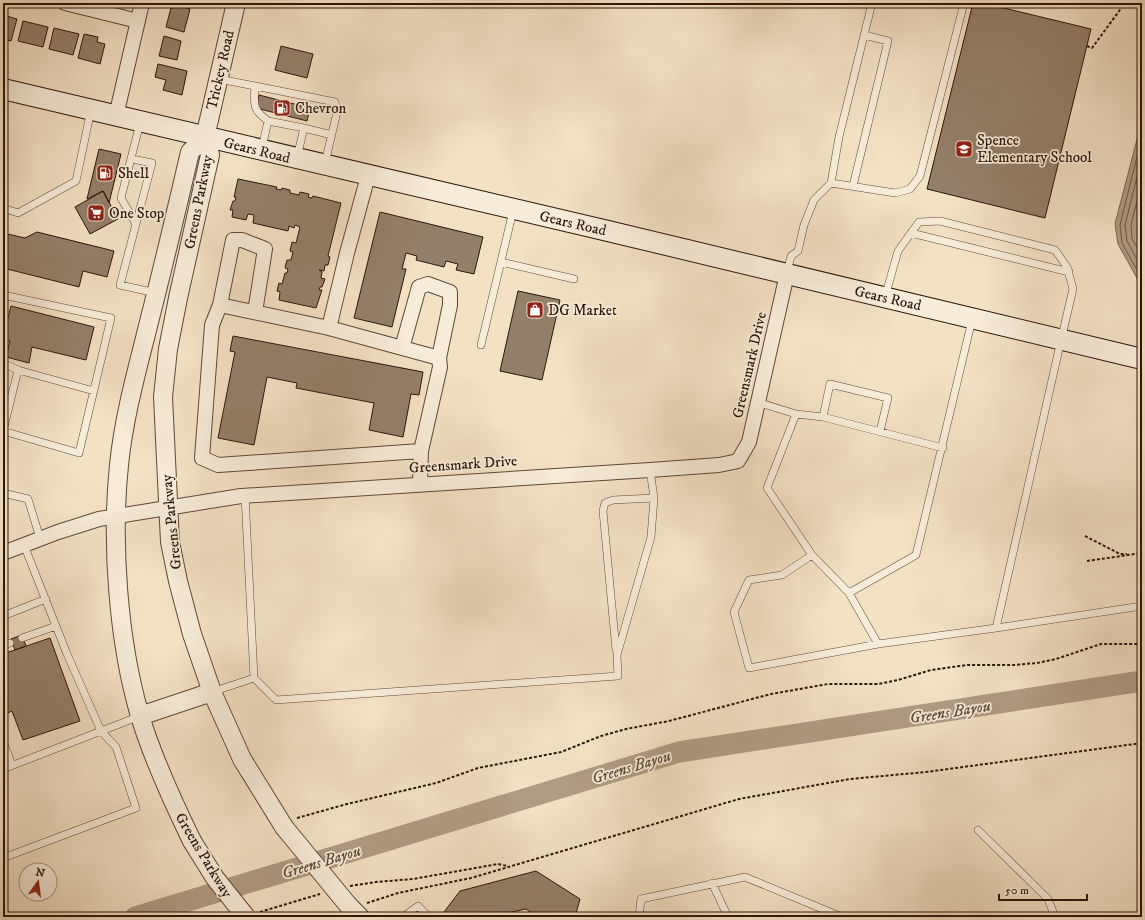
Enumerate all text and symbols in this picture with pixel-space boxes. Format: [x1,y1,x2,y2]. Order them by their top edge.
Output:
street label: Trickey Road [202,28,239,112]
fuel station icon: Chevron [272,98,292,118]
place label: Chevron [295,99,346,118]
place label: Spence Elementary School [977,131,1092,167]
street label: Gears Road [222,133,293,168]
school or university icon: Spence Elementary School [954,139,974,159]
street label: Greens Parkway [180,153,217,251]
fuel station icon: Shell [95,163,115,183]
place label: Shell [118,164,149,183]
supermarket icon: One Stop [86,203,106,223]
place label: One Stop [109,204,165,223]
street label: Gears Road [538,207,609,240]
street label: Gears Road [853,282,924,315]
shop icon: DG Market [525,300,545,320]
place label: DG Market [548,301,617,320]
street label: Greensmark Drive [728,310,771,420]
street label: Greensmark Drive [408,451,518,478]
street label: Greens Parkway [157,473,186,570]
water label: Greens Bayou [908,696,992,728]
water label: Greens Bayou [589,745,673,788]
street label: Greens Parkway [171,809,237,902]
water label: Greens Bayou [279,840,363,883]
north arrow [18,862,58,902]
text: N [34,865,46,881]
scale bar [999,876,1087,902]
text: 50 m [1005,883,1029,898]

